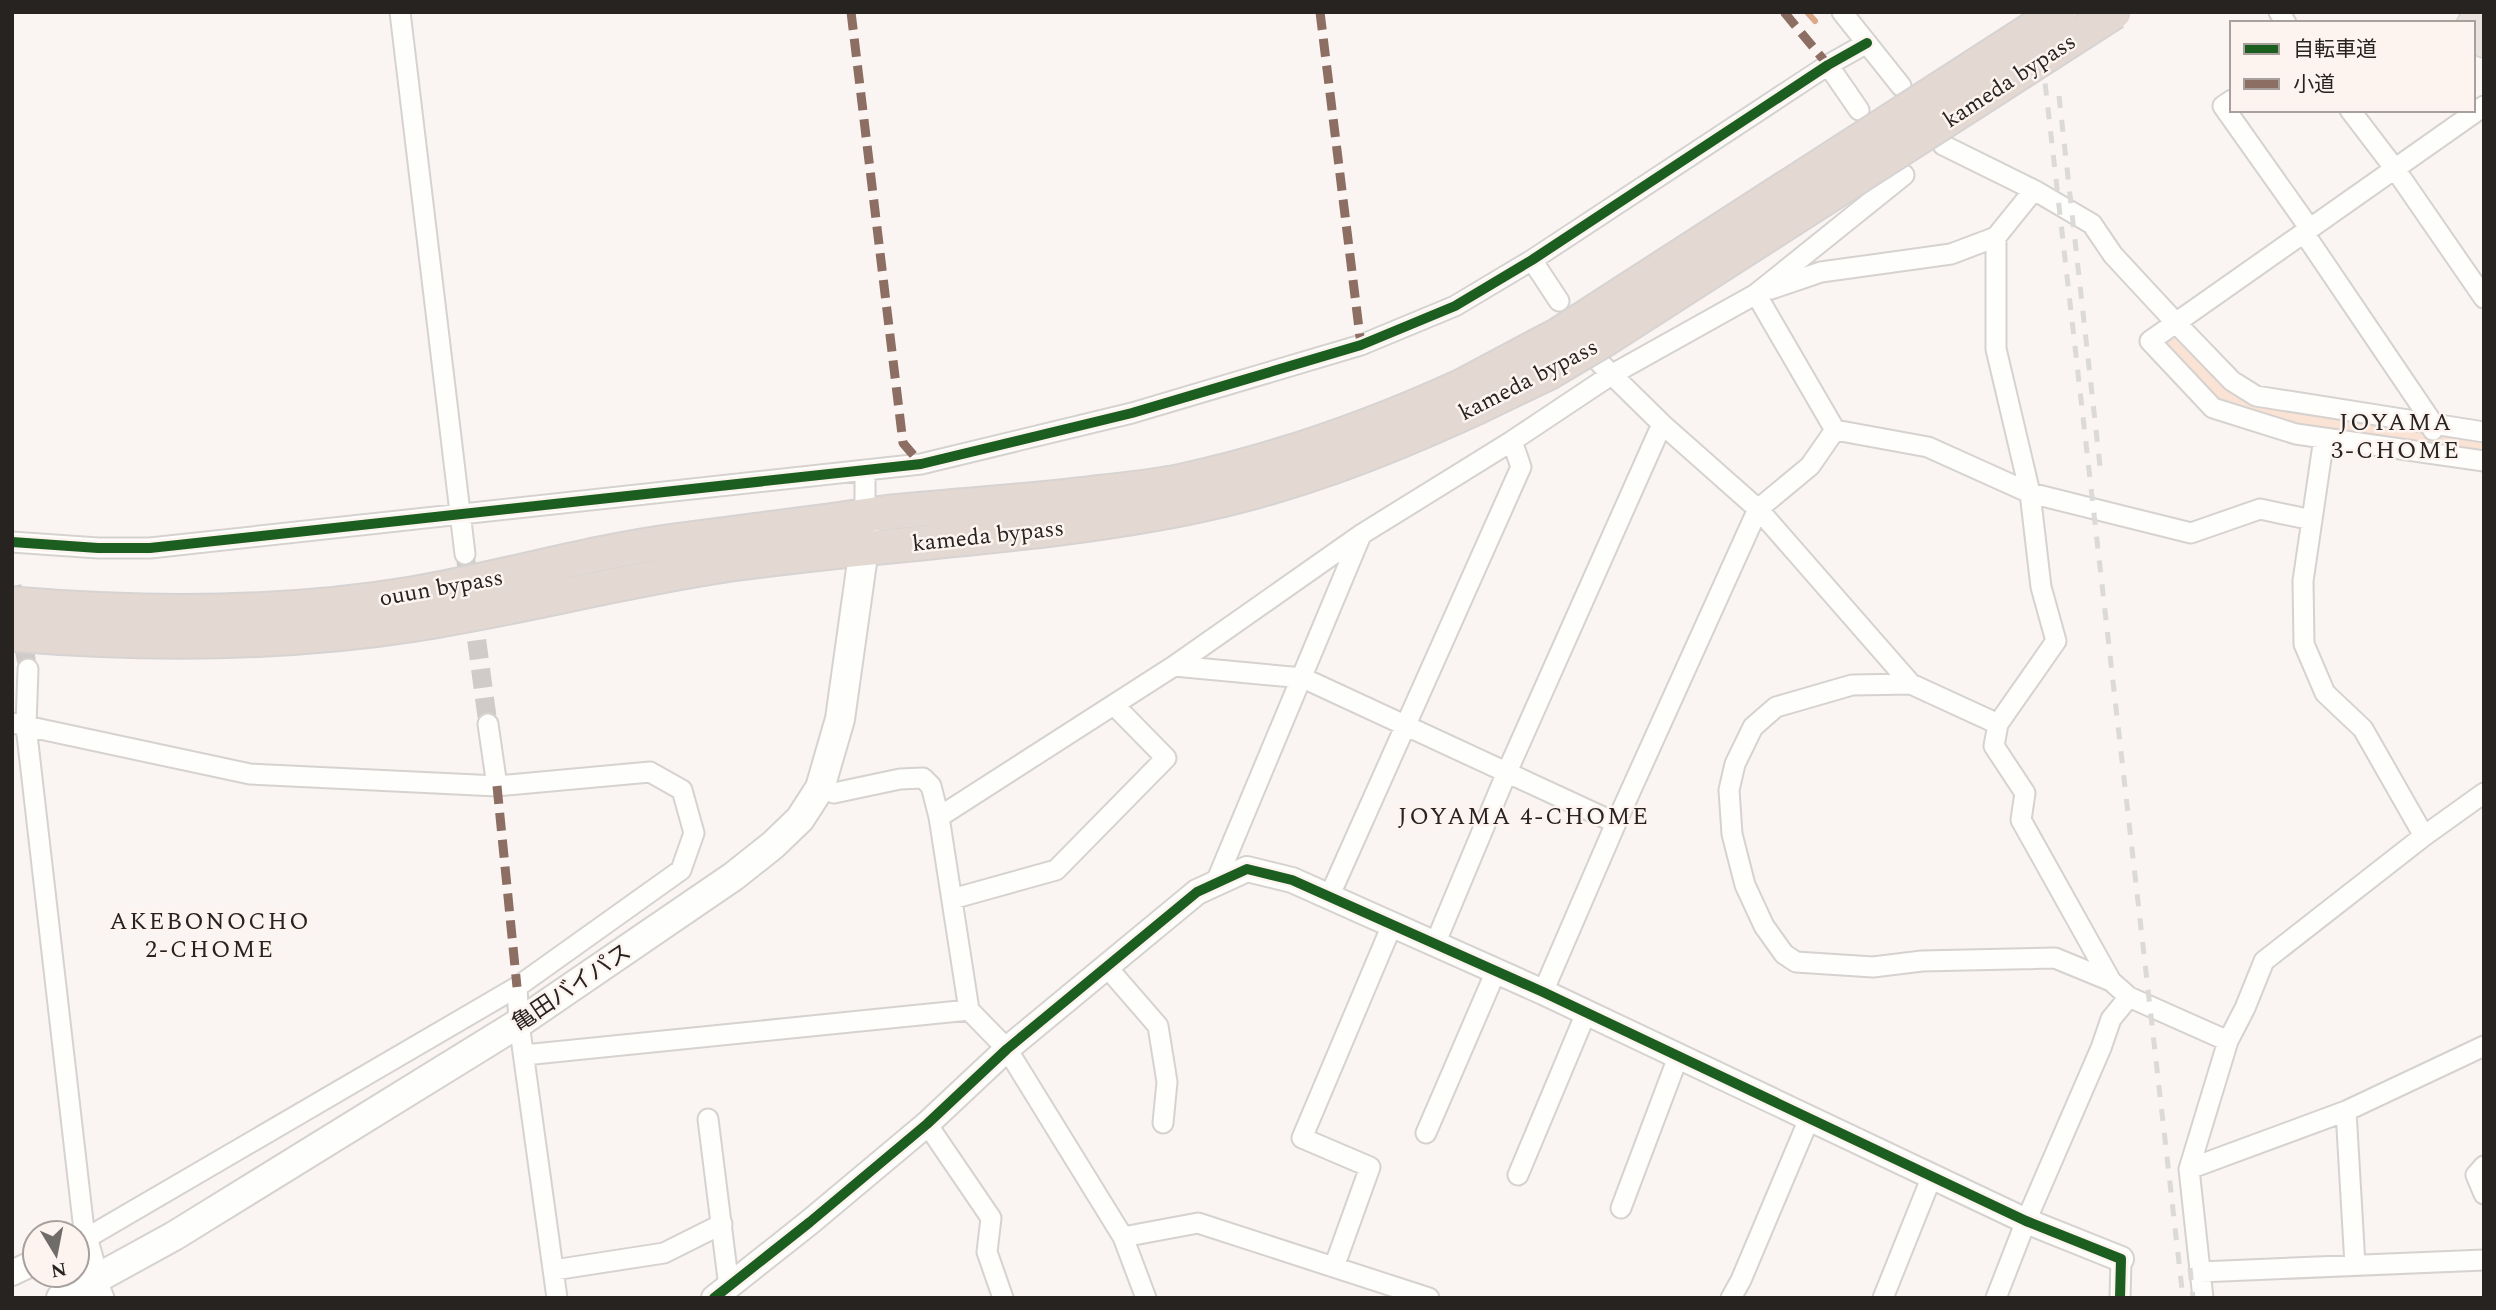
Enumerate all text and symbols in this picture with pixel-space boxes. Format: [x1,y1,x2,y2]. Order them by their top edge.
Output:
legend [2230,21,2475,112]
street label: kameda bypass [1936,25,2083,137]
text: 自転車道 [2293,34,2377,66]
text: 小道 [2293,69,2335,101]
street label: kameda bypass [1453,330,1605,431]
district label: JOYAMA 3-CHOME [2331,405,2461,469]
street label: kameda bypass [911,511,1066,562]
street label: ouun bypass [377,560,506,617]
district label: JOYAMA 4-CHOME [1398,799,1650,835]
district label: AKEBONOCHO 2-CHOME [109,904,311,968]
street label: 亀田バイパス [505,935,639,1041]
north arrow [21,1219,91,1289]
text: N [49,1254,69,1285]

